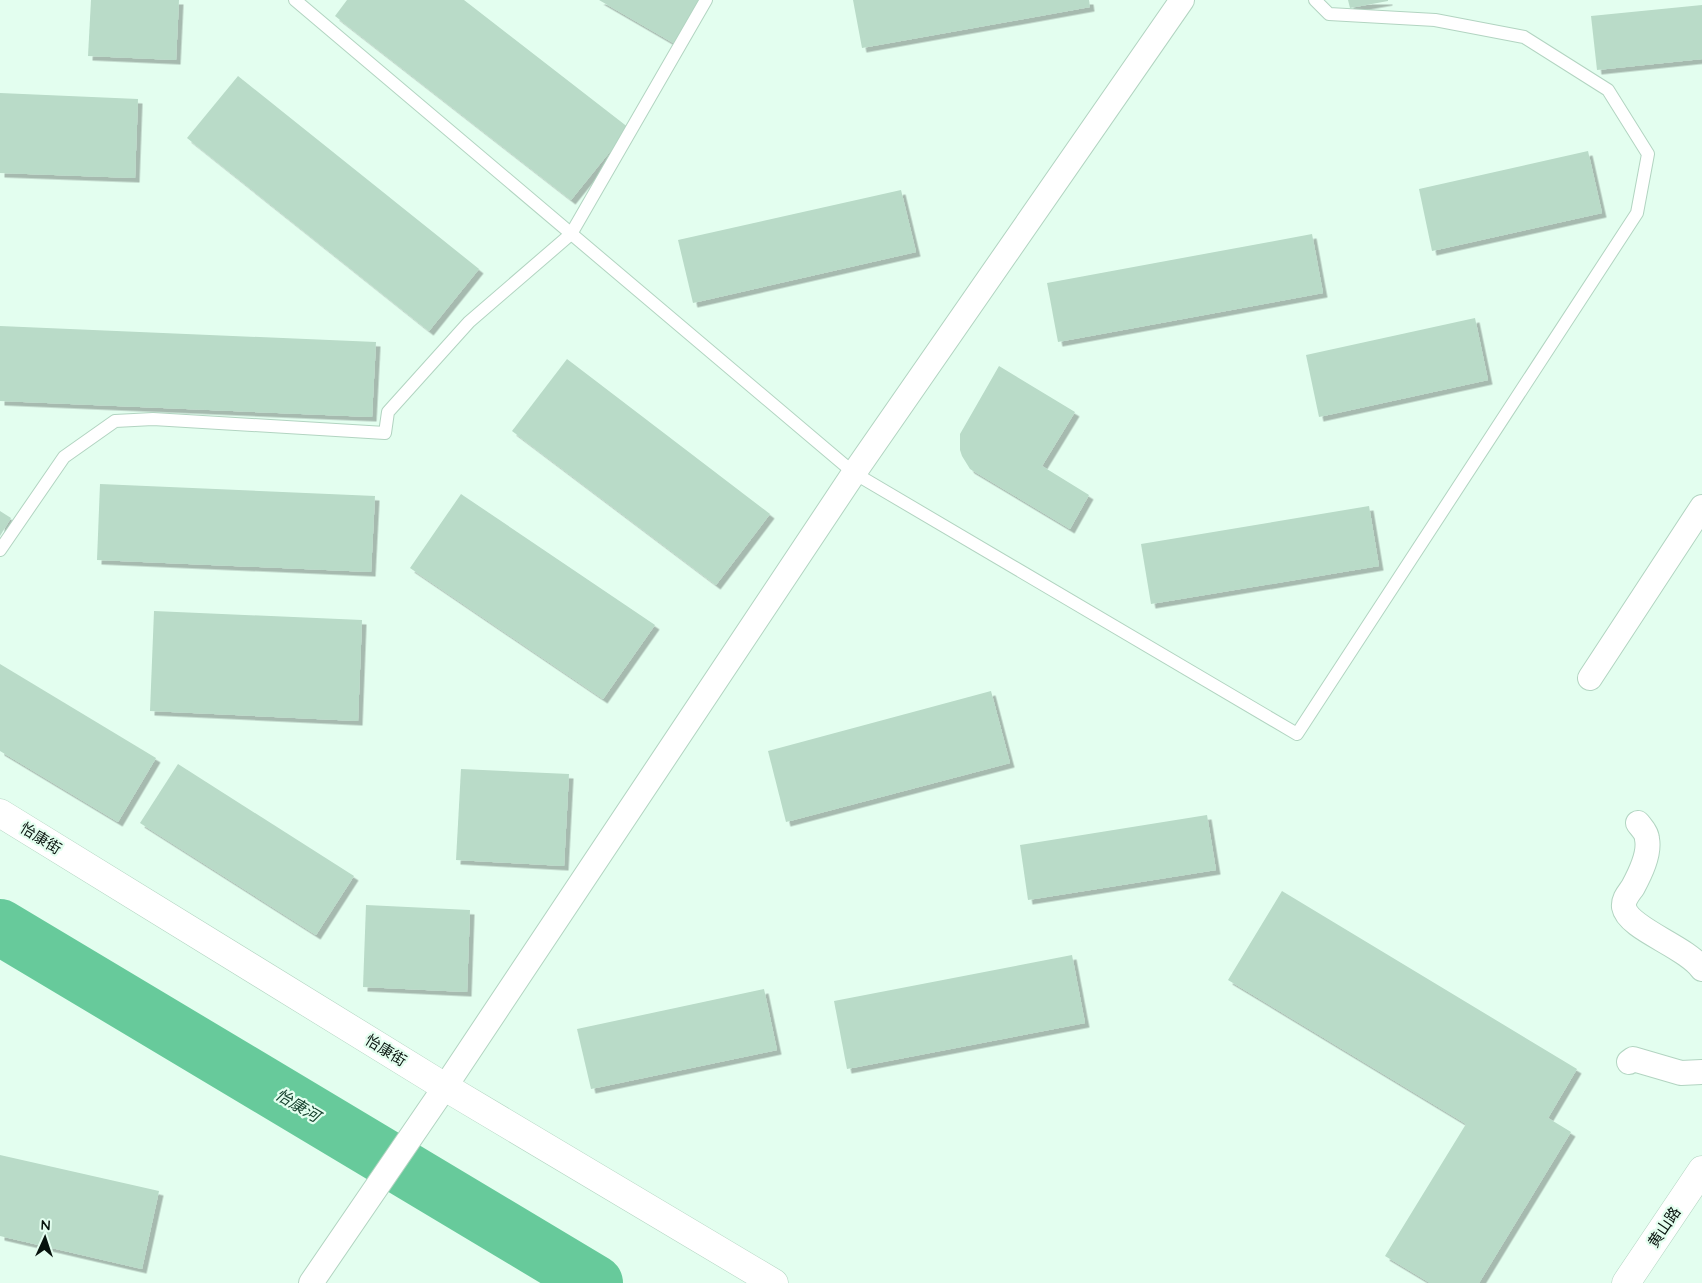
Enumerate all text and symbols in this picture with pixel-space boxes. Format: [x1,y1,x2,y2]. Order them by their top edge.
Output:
street label: 怡康街 [17,818,65,858]
street label: 怡康街 [362,1030,410,1070]
water label: 怡康河 [272,1084,326,1127]
street label: 黄山路 [1644,1203,1684,1251]
north arrow [20,1213,70,1263]
text: N [40,1216,51,1234]

